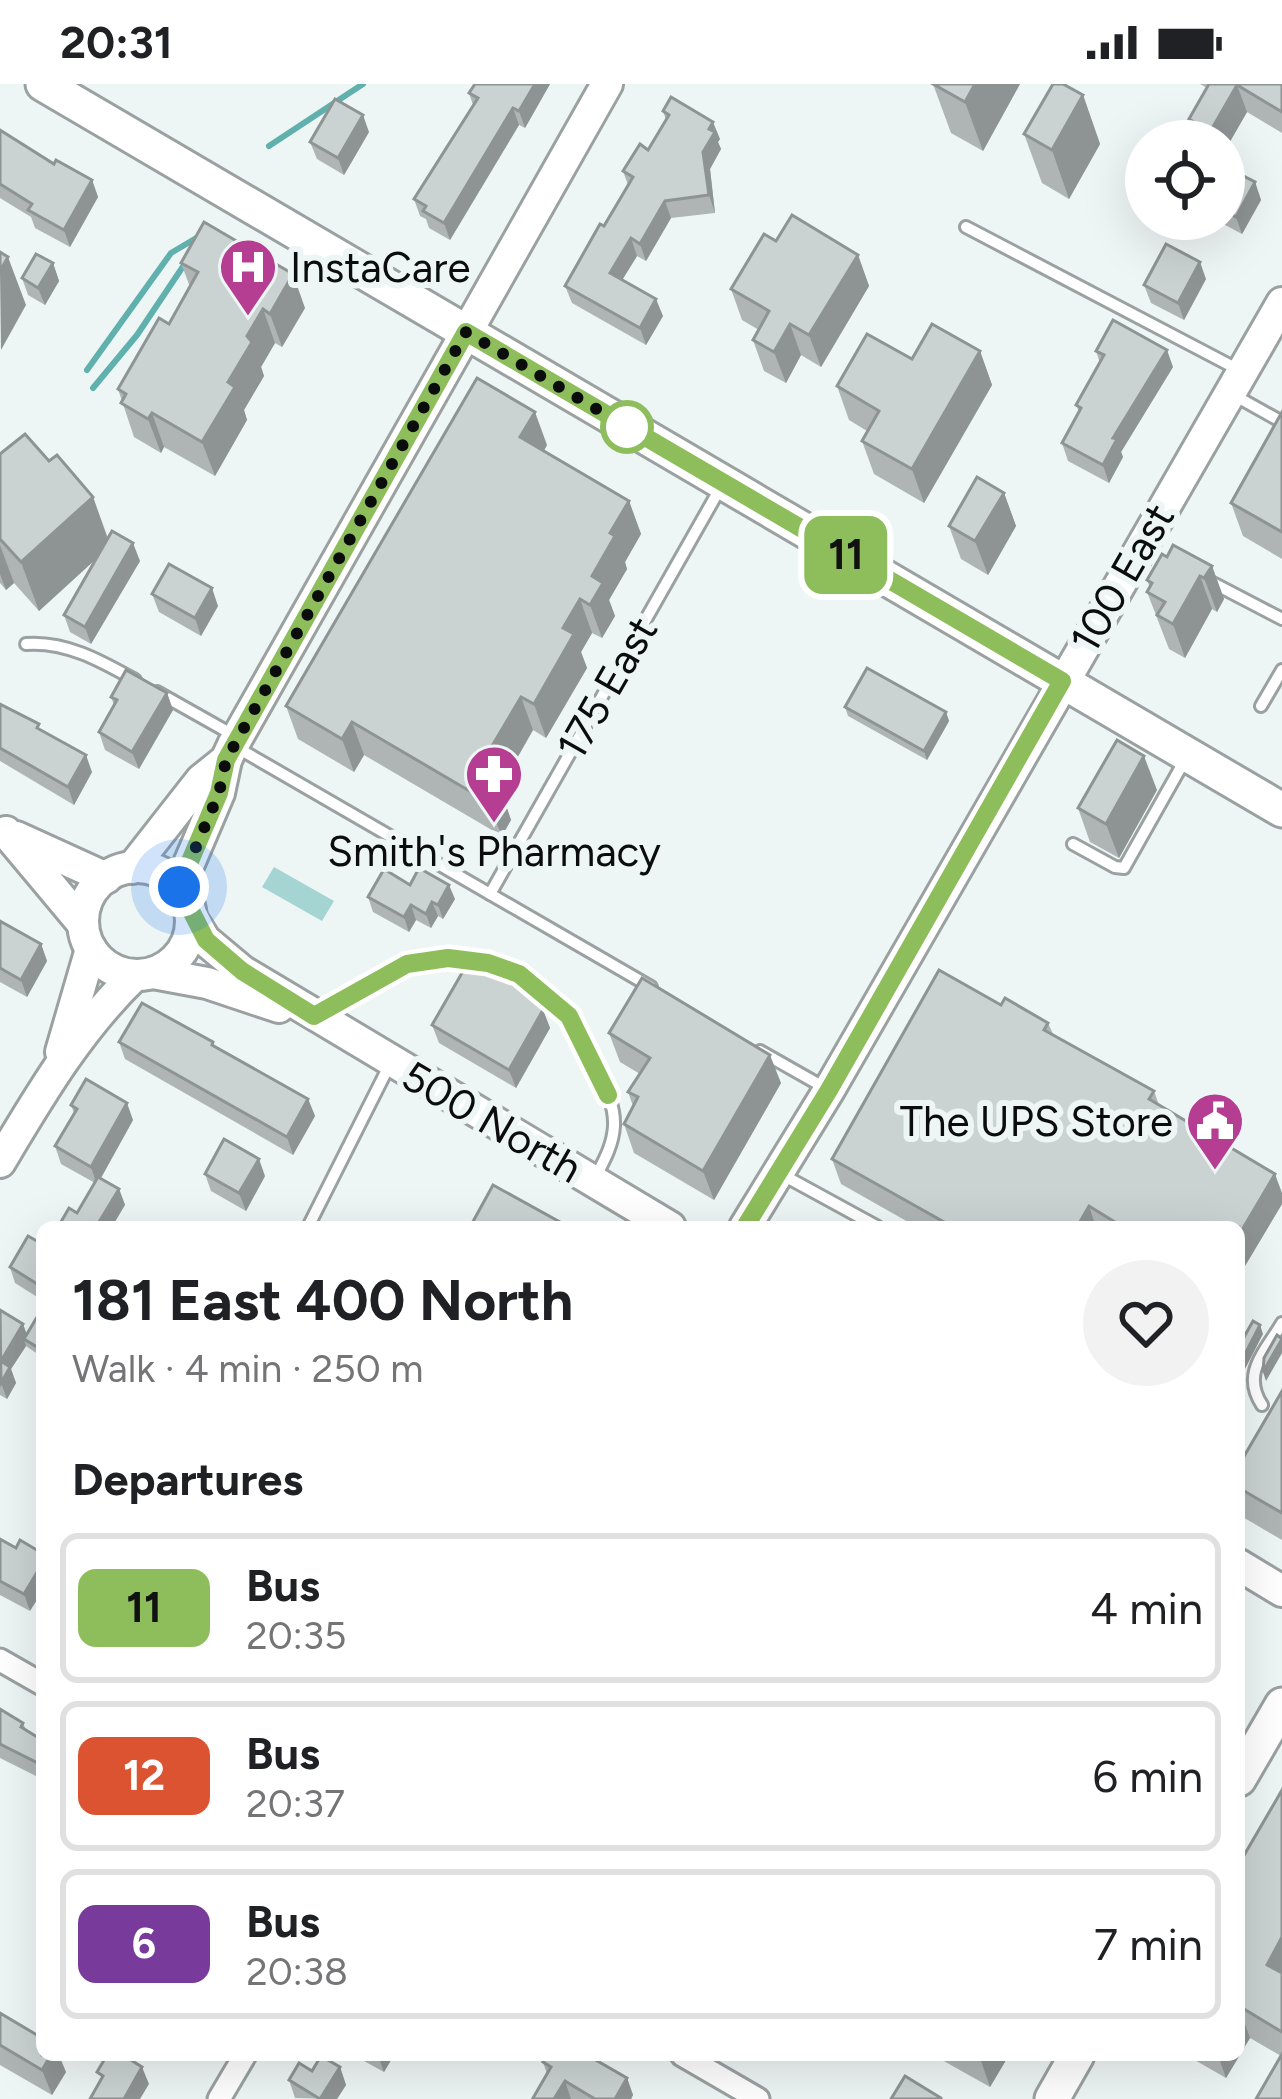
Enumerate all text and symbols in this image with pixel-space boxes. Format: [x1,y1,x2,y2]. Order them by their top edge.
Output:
text: 20:31 [60,15,173,69]
map controls [1125,120,1245,240]
button: locate [1125,120,1245,240]
hospital icon: InstaCare [217,236,279,318]
place label: InstaCare [290,242,470,293]
unlabelled marker [602,402,652,452]
street label: 100 East [1059,495,1185,661]
line badge: 11 [792,516,900,594]
text: 11 [828,529,864,580]
street label: 175 East [546,608,668,768]
pharmacy icon: Smith's Pharmacy [463,743,525,825]
place label: Smith's Pharmacy [327,826,661,877]
your location [149,857,209,917]
street label: 500 North [393,1050,591,1194]
public building icon: The UPS Store [1184,1090,1246,1172]
place label: The UPS Store [900,1096,1173,1147]
button: heart [1083,1260,1209,1386]
text: 181 East 400 North [72,1266,573,1334]
text: Walk · 4 min · 250 m [72,1345,423,1392]
text: Departures [72,1452,303,1506]
text: Bus [246,1558,320,1612]
text: 4 min [1090,1581,1203,1635]
text: 11 [126,1582,162,1633]
text: 20:35 [246,1612,346,1659]
text: Bus [246,1726,320,1780]
text: 6 min [1093,1749,1203,1803]
text: 12 [123,1750,165,1801]
text: 20:37 [246,1780,345,1827]
text: Bus [246,1894,320,1948]
text: 7 min [1094,1917,1203,1971]
text: 6 [132,1918,156,1969]
text: 20:38 [246,1948,348,1995]

